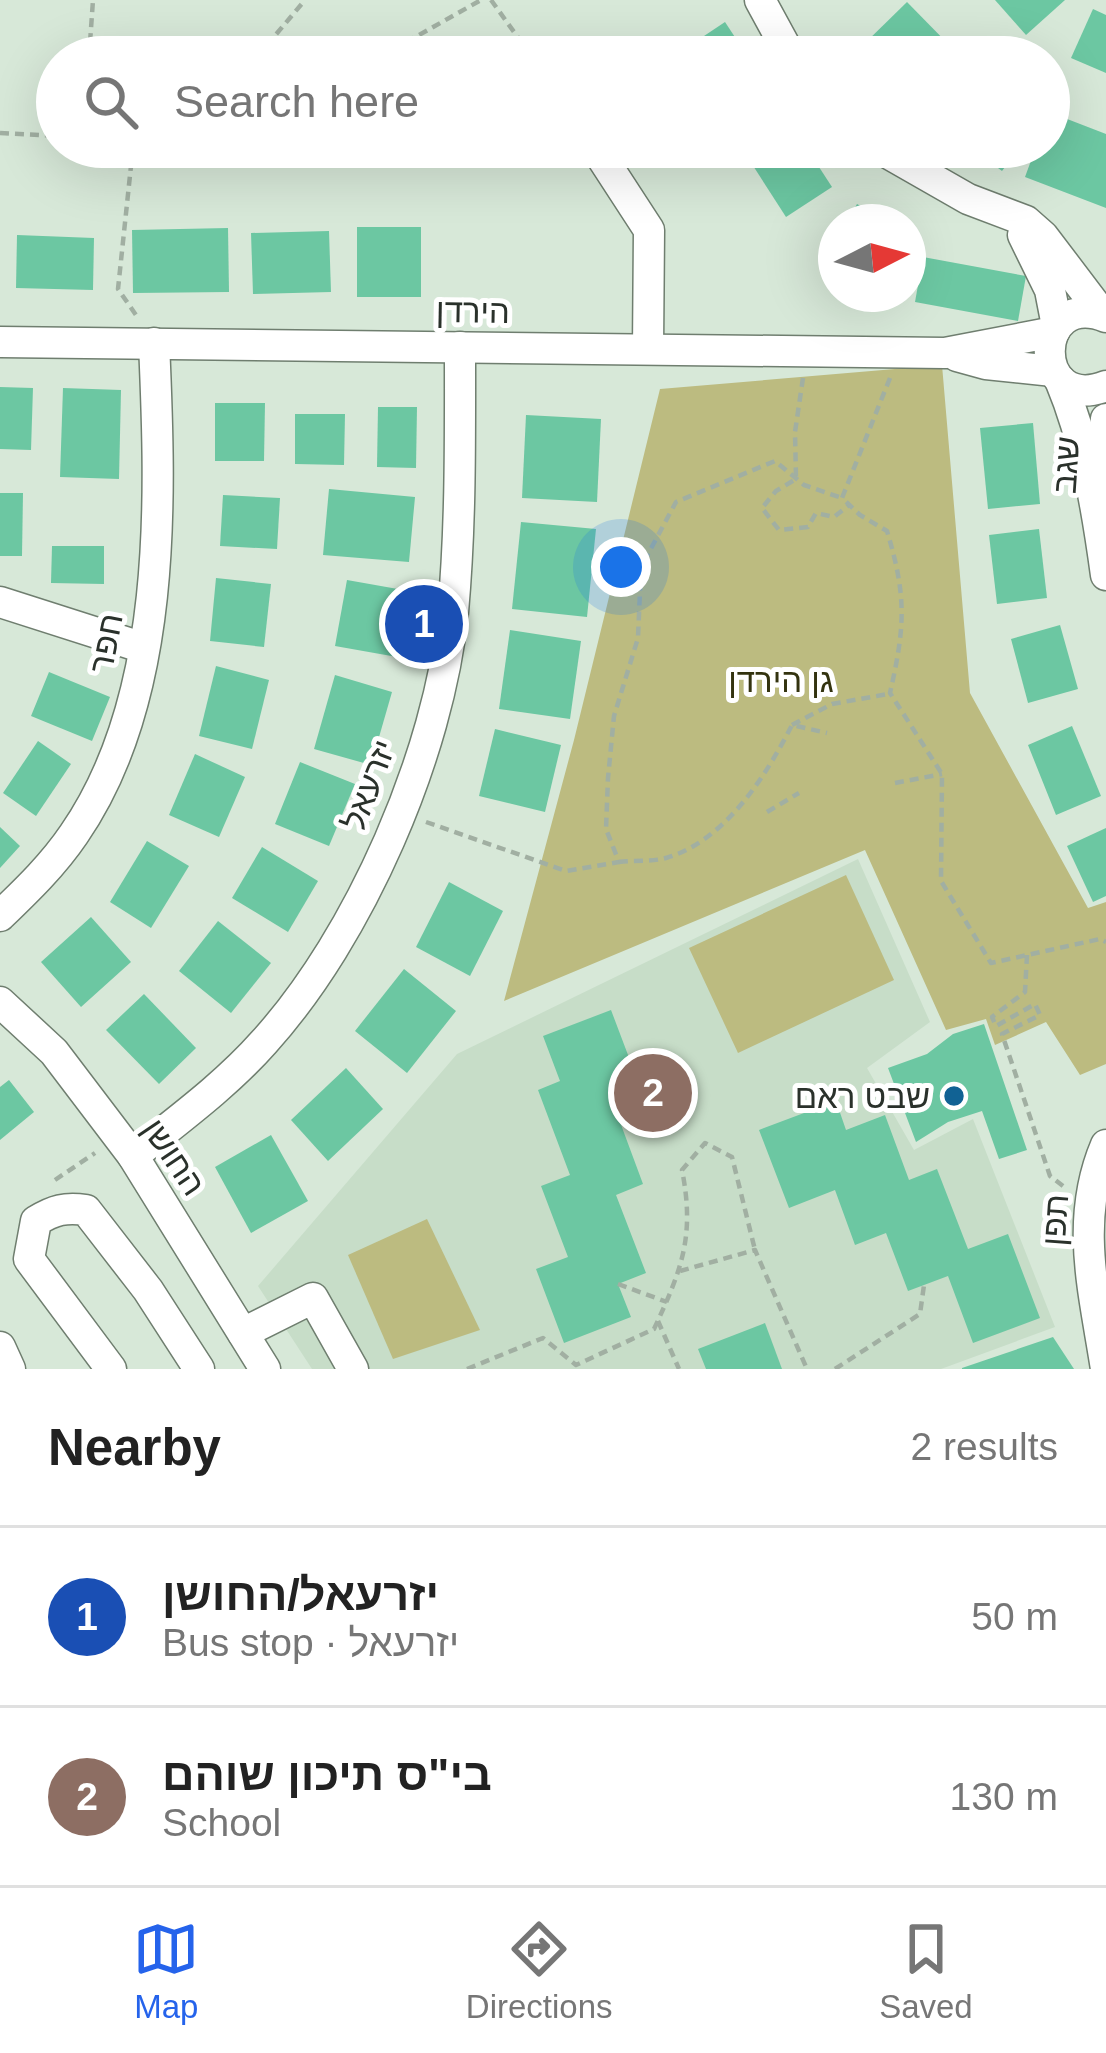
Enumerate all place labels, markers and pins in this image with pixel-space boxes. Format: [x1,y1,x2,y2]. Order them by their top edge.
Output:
pin: 1 [385,579,463,669]
pin: 2 [614,1048,692,1138]
place label: שבט ראם [795,1078,930,1115]
marker: שבט ראם [941,1083,967,1109]

